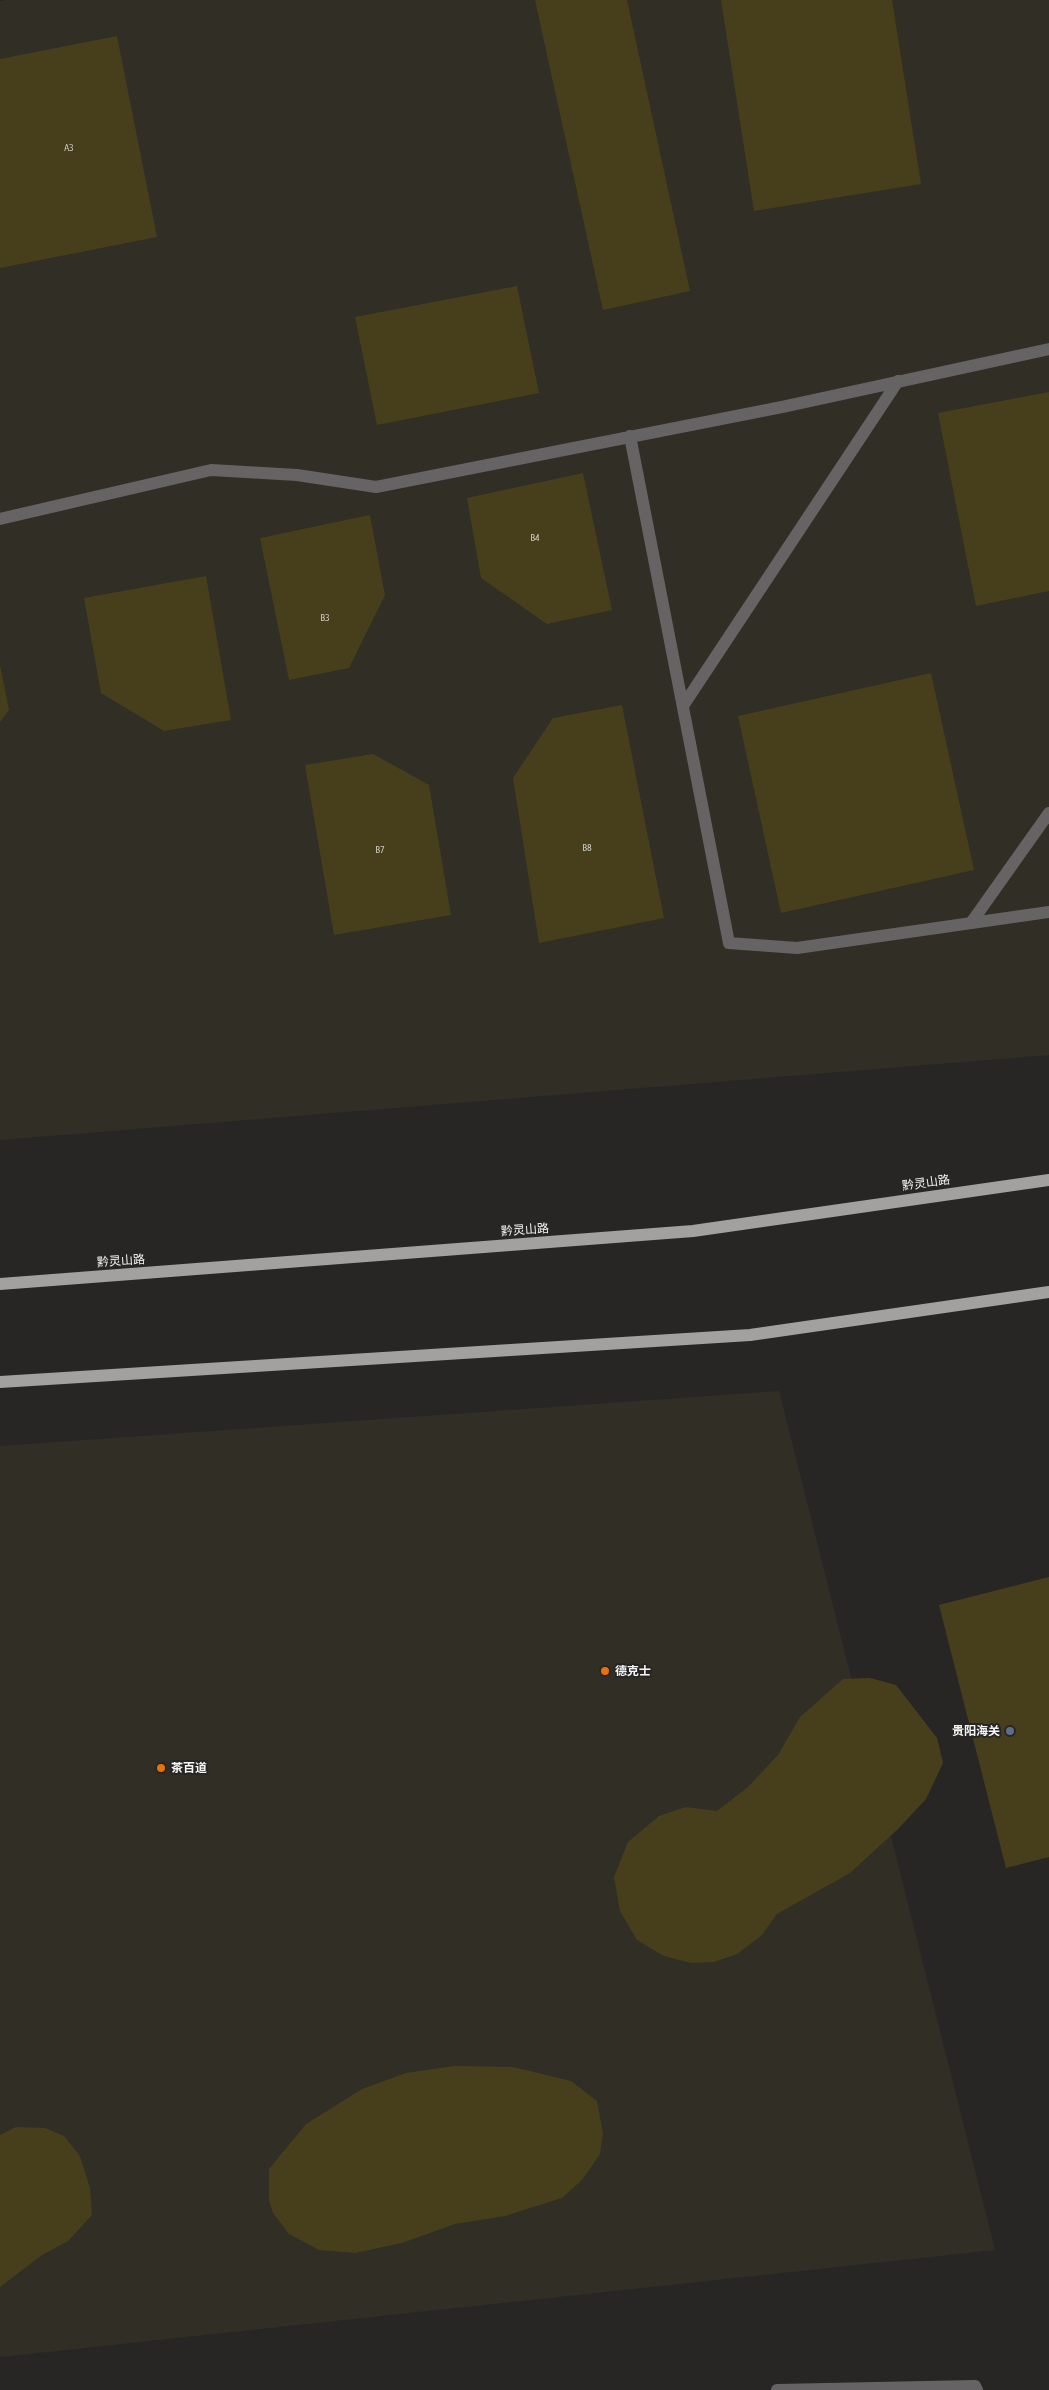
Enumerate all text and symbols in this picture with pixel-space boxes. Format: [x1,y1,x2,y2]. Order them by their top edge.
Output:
house number: A3 [64,142,74,154]
house number: B4 [530,532,540,544]
house number: B3 [320,612,330,624]
house number: B8 [582,842,592,854]
house number: B7 [375,844,385,856]
street label: 黔灵山路 [901,1173,951,1193]
street label: 黔灵山路 [501,1221,549,1239]
street label: 黔灵山路 [97,1252,145,1270]
place label: 德克士 [615,1664,651,1678]
marker: 德克士 [599,1665,611,1677]
place label: 贵阳海关 [952,1724,1000,1738]
marker: 贵阳海关 [1004,1725,1016,1737]
place label: 茶百道 [171,1761,207,1775]
marker: 茶百道 [155,1762,167,1774]

